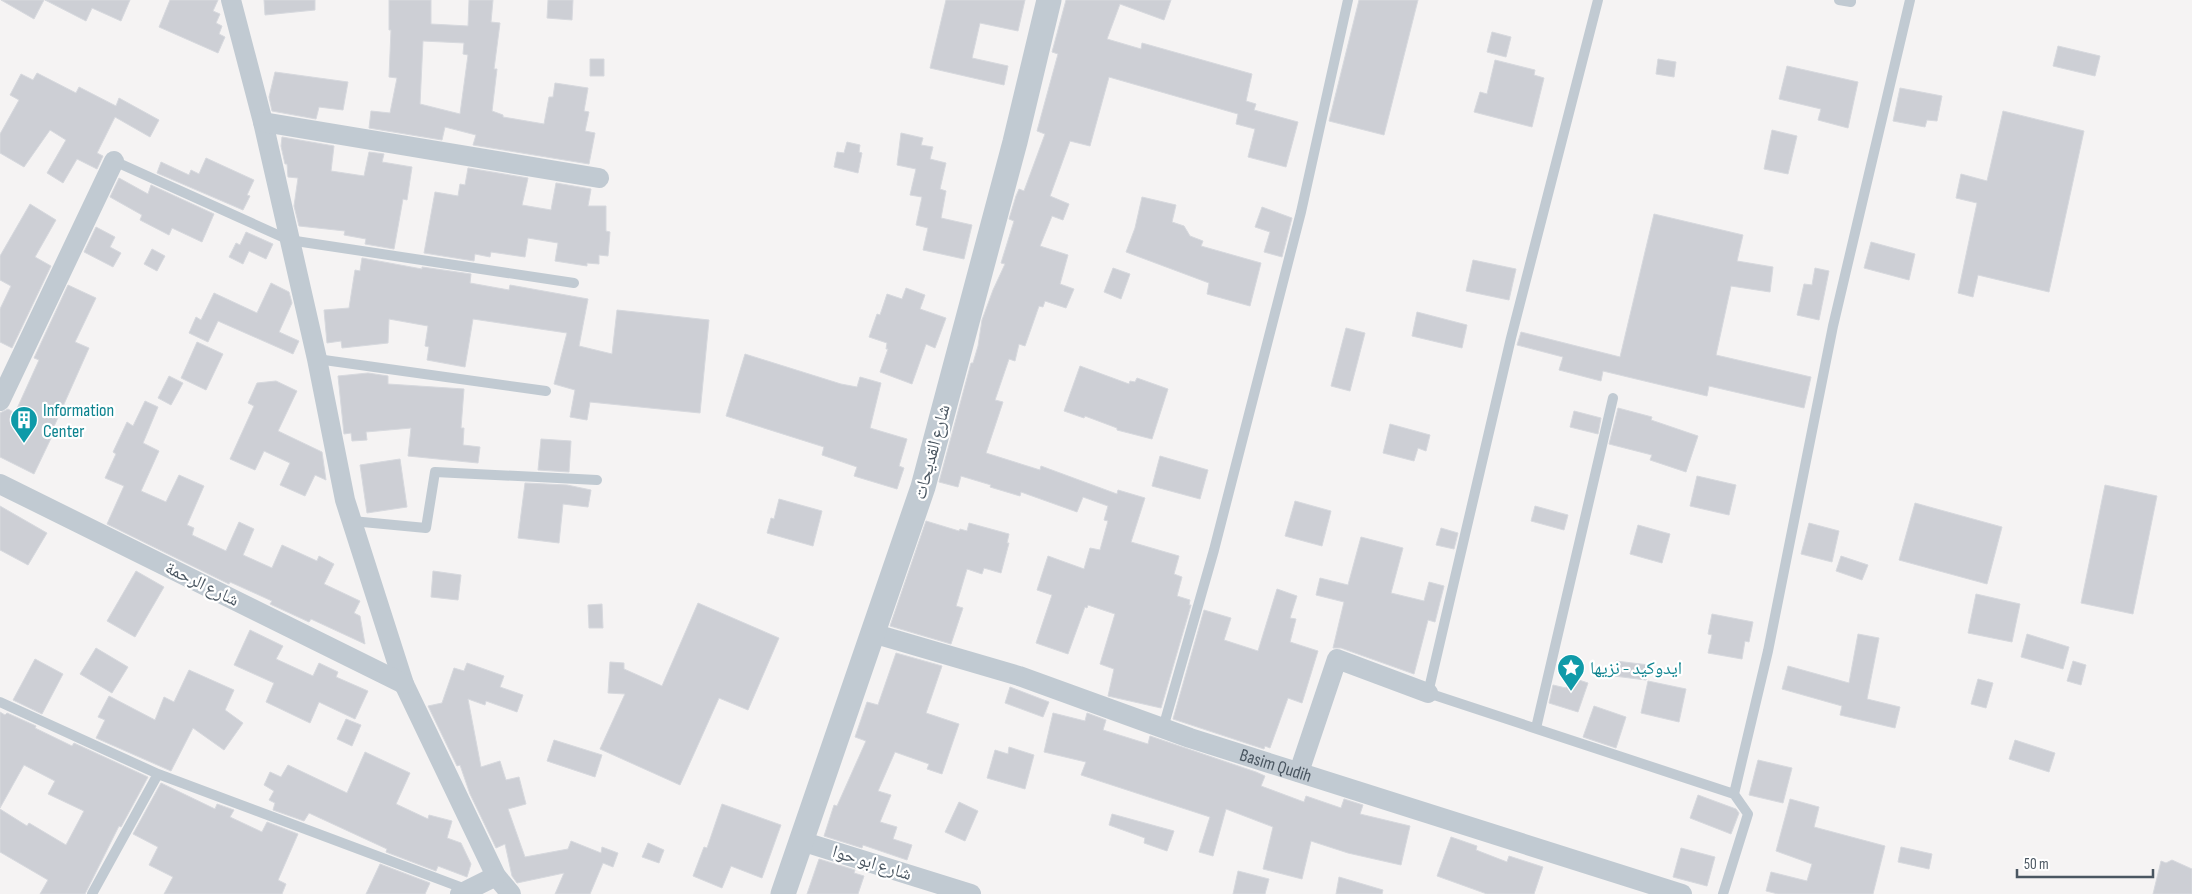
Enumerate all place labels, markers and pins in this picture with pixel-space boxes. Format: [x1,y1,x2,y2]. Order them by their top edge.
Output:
place label: Information Center [43,400,114,442]
building icon: Information Center [9,405,39,444]
place icon: ايدوكيد - نزيها [1556,653,1586,692]
place label: ايدوكيد - نزيها [1590,658,1682,679]

